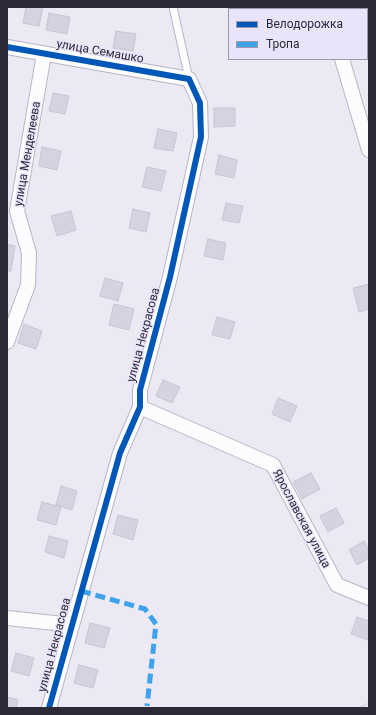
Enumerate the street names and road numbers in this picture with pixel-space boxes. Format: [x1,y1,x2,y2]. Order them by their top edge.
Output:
street label: улица Семашко [55,37,145,67]
street label: улица Менделеева [12,100,44,208]
street label: улица Некрасова [124,286,164,384]
street label: Ярославская улица [269,467,333,571]
street label: улица Некрасова [35,596,75,694]

